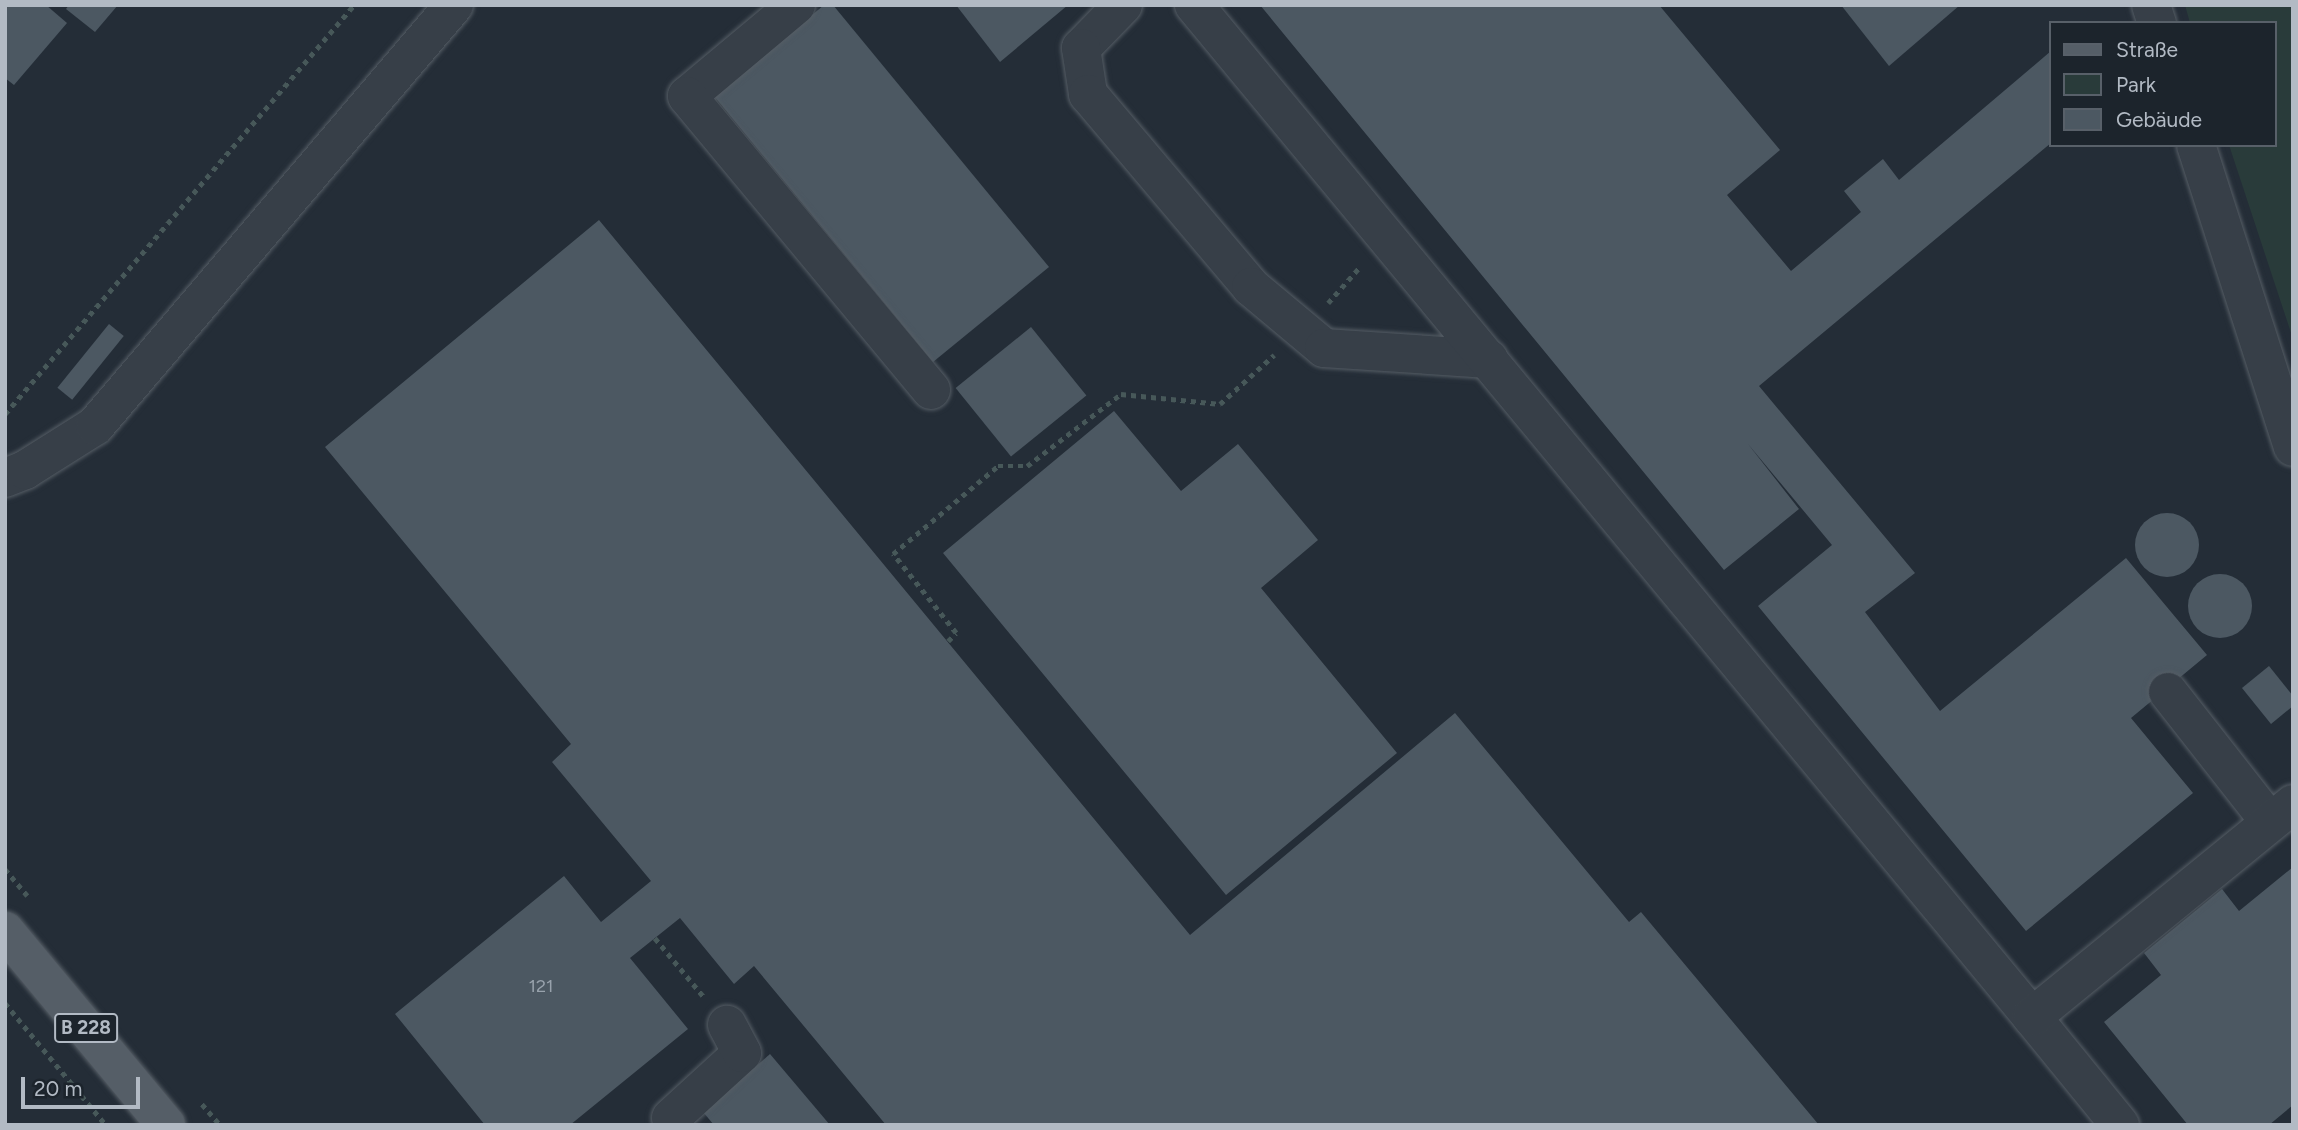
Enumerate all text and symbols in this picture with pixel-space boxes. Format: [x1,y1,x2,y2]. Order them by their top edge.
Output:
legend [2050,21,2277,147]
text: Straße [2116,37,2178,62]
text: Park [2116,72,2156,97]
text: Gebäude [2116,107,2202,132]
house number: 121 [529,975,553,997]
road number: B 228 [53,1012,119,1044]
scale bar [24,1064,144,1108]
text: 20 m [34,1076,82,1101]

